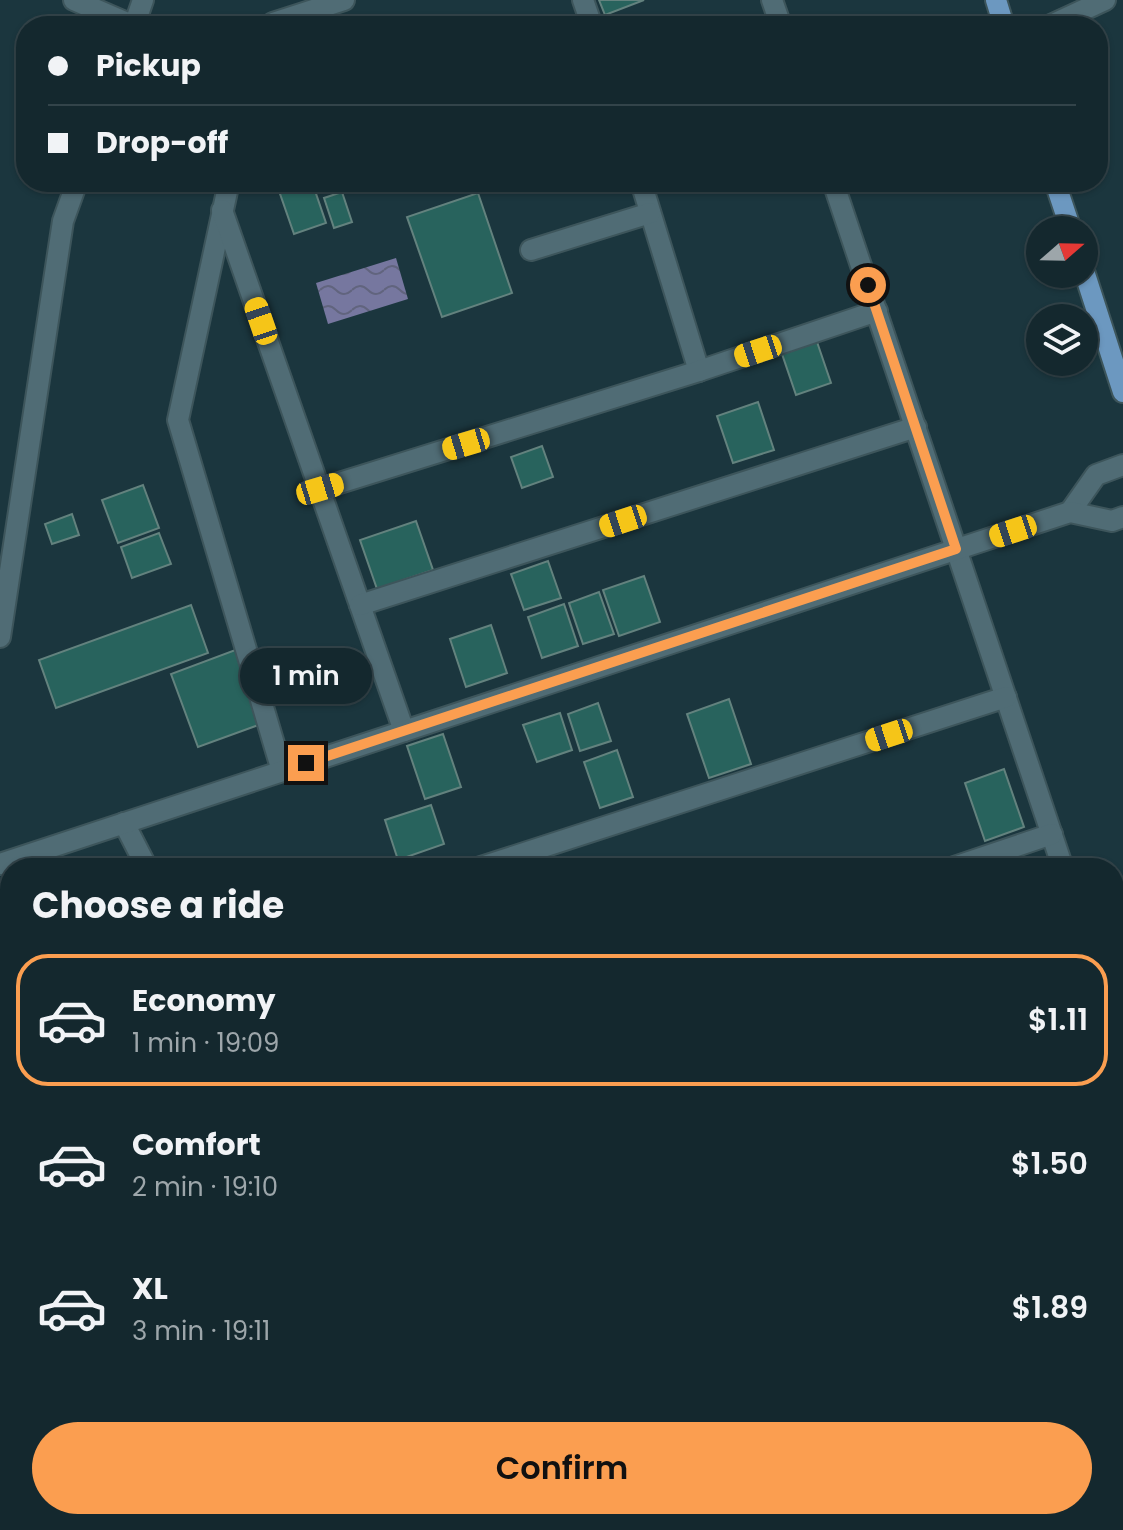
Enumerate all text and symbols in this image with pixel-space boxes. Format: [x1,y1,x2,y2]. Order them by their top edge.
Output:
text: Pickup [96,44,201,87]
text: Drop-off [96,121,228,164]
north arrow [1026,216,1098,288]
map controls [1026,216,1098,376]
route start [850,267,886,303]
car [242,294,280,348]
button: layers [1026,304,1098,376]
car [731,332,785,370]
car [440,426,492,462]
car [294,471,346,507]
car [596,502,650,540]
car [986,512,1040,550]
callout: 1 min [240,647,372,703]
text: 1 min [272,658,340,694]
car [862,716,916,754]
route end [288,745,324,781]
text: Choose a ride [32,880,284,931]
text: Economy [132,979,276,1022]
icon: car [36,984,108,1056]
text: $1.11 [1028,998,1088,1041]
text: 1 min · 19:09 [132,1025,279,1061]
text: Comfort [132,1123,261,1166]
icon: car [36,1128,108,1200]
text: $1.50 [1011,1142,1088,1185]
text: 2 min · 19:10 [132,1169,278,1205]
text: XL [132,1267,168,1310]
icon: car [36,1272,108,1344]
text: $1.89 [1012,1286,1088,1329]
text: 3 min · 19:11 [132,1313,270,1349]
button: Confirm [32,1422,1092,1514]

